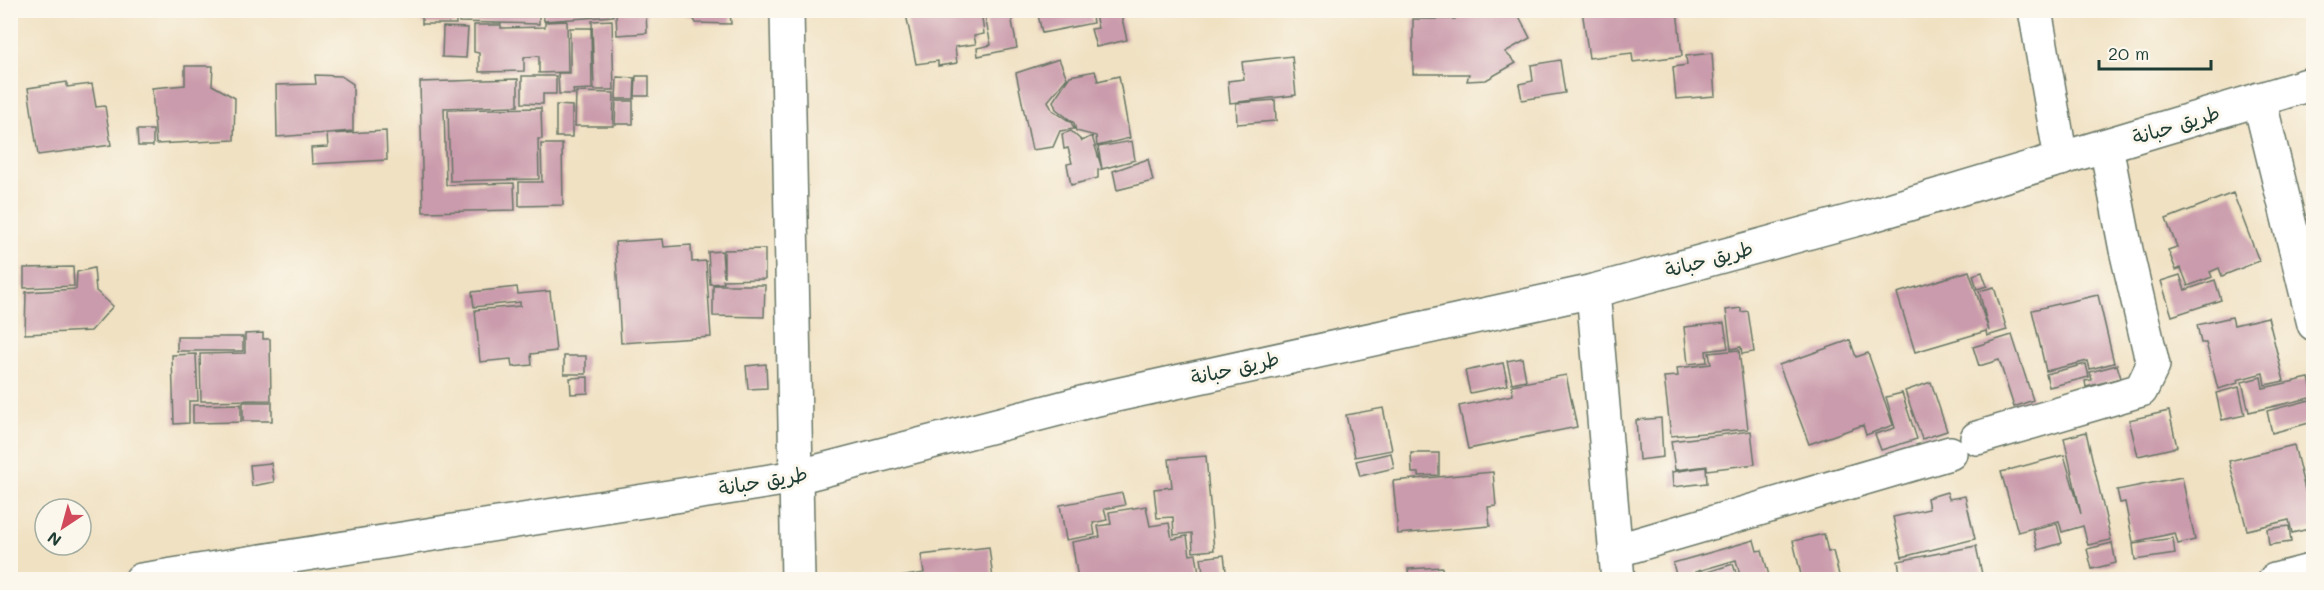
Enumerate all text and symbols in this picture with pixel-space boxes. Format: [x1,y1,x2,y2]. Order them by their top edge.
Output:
scale bar [2099,33,2212,71]
text: 20 m [2108,41,2149,65]
street label: طريق حبانة [2129,98,2223,150]
street label: طريق حبانة [1662,234,1756,282]
street label: طريق حبانة [1188,344,1282,390]
street label: طريق حبانة [716,459,809,501]
north arrow [33,497,93,557]
text: N [43,527,65,552]

